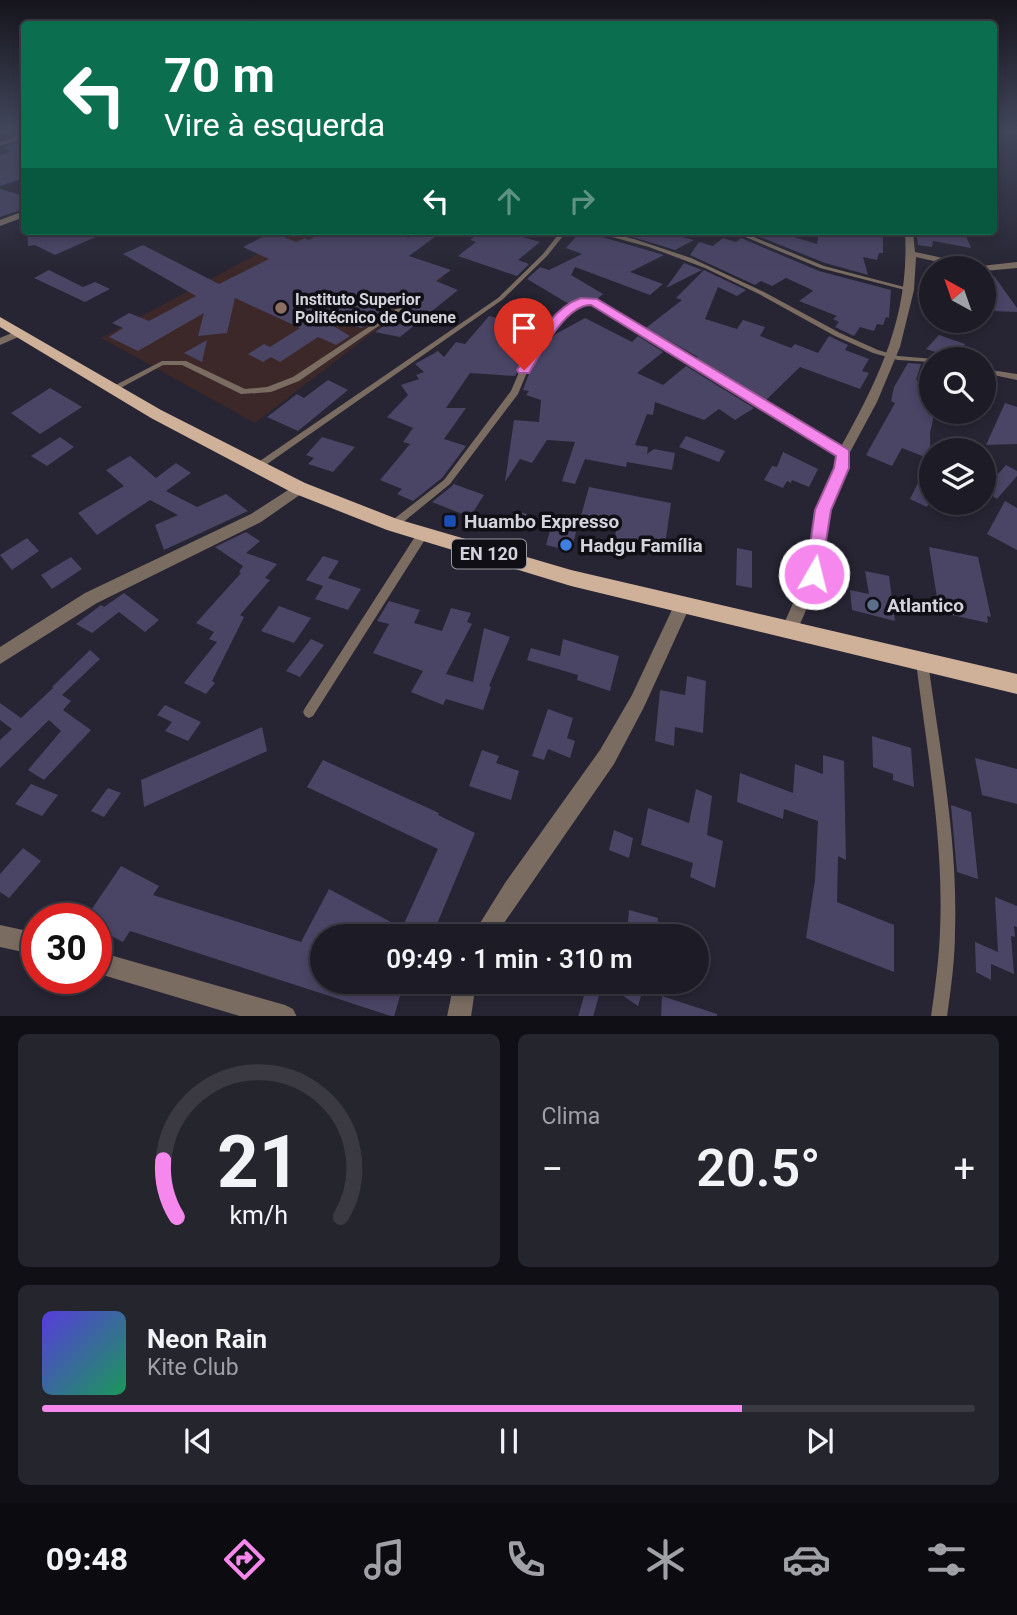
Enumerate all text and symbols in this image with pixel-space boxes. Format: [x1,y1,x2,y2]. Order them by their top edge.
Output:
text: 70 m [164,47,275,104]
icon: left [49,49,140,140]
text: Vire à esquerda [164,106,385,144]
icon: left [417,182,455,220]
icon: ahead [490,182,528,220]
icon: right [563,182,601,220]
north arrow [919,256,996,332]
map controls [919,256,996,515]
place label: Instituto Superior Politécnico de Cunene [295,290,456,327]
pin [494,298,554,370]
marker: Instituto Superior Politécnico de Cunene [273,300,289,316]
icon: arrive [505,309,543,347]
button: search [919,347,996,424]
button: layers [919,438,996,515]
place label: Huambo Expresso [464,510,619,533]
marker: Huambo Expresso [442,513,458,529]
place label: Hadgu Família [580,534,703,557]
marker: Hadgu Família [558,537,574,553]
position arrow [777,537,851,611]
road number: EN 120 [452,540,526,568]
place label: Atlantico [887,594,964,617]
marker: Atlantico [865,597,881,613]
speed limit sign: 30 [21,903,112,994]
text: 09:49 · 1 min · 310 m [386,944,633,974]
text: Clima [542,1103,600,1130]
text: 21 [217,1119,301,1205]
text: 20.5° [696,1138,820,1199]
text: − [542,1147,563,1191]
text: + [953,1147,975,1191]
text: km/h [229,1200,288,1229]
text: Neon Rain [147,1324,267,1354]
text: Kite Club [147,1354,239,1381]
icon: previous [179,1422,217,1460]
icon: pause [490,1422,528,1460]
icon: next [801,1422,839,1460]
icon: directions [220,1535,269,1584]
icon: music [360,1535,409,1584]
icon: phone [501,1535,550,1584]
icon: climate [641,1535,690,1584]
icon: car [782,1535,831,1584]
icon: filters [922,1535,971,1584]
text: 09:48 [46,1540,128,1578]

